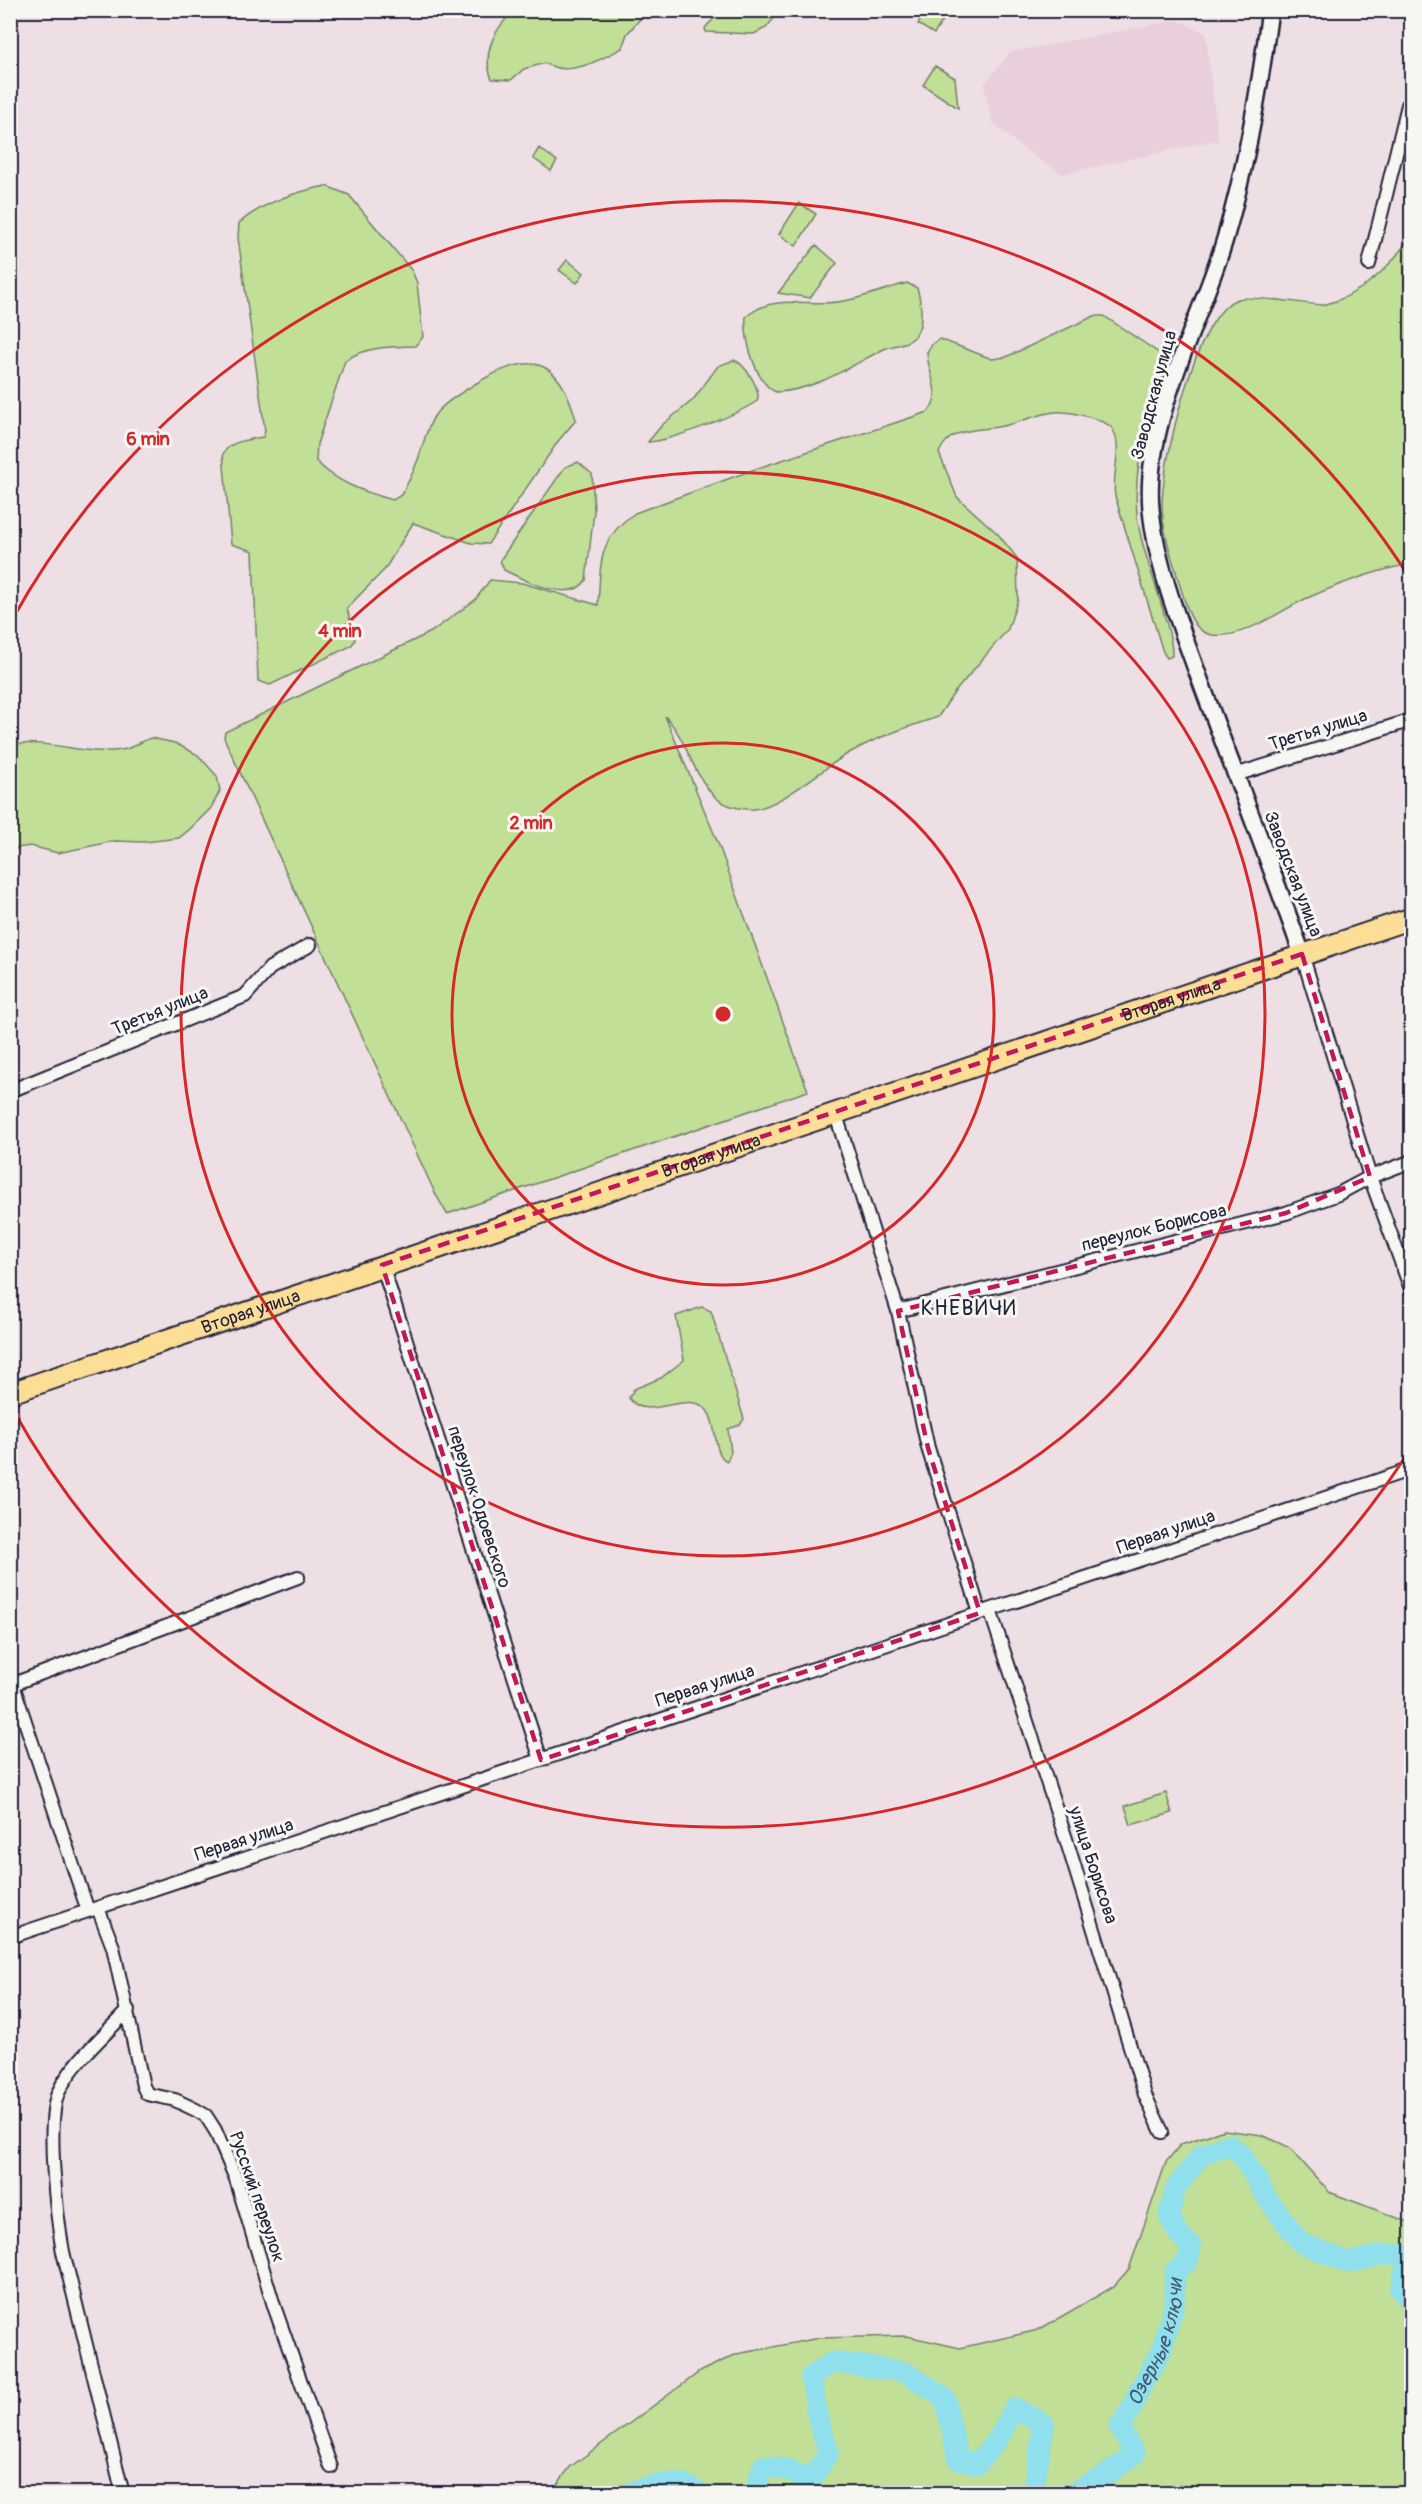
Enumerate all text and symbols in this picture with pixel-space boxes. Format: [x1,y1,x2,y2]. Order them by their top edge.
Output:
street label: Заводская улица [1126,328,1182,462]
text: 6 min [126,428,170,451]
text: 4 min [318,620,362,643]
street label: Третья улица [1266,704,1370,756]
street label: Заводская улица [1259,808,1327,940]
text: 2 min [509,812,553,835]
street label: Вторая улица [1119,972,1224,1027]
street label: Третья улица [108,981,212,1041]
centre of rings [713,1004,733,1024]
street label: Вторая улица [658,1128,763,1183]
street label: переулок Борисова [1079,1199,1229,1257]
street label: Вторая улица [198,1284,303,1339]
district label: КНЕВИЧИ [921,1295,1017,1322]
street label: переулок Одоевского [442,1423,516,1591]
street label: Первая улица [1114,1504,1218,1560]
street label: Первая улица [653,1659,757,1713]
street label: улица Борисова [1063,1803,1123,1926]
street label: Первая улица [192,1813,296,1867]
street label: Русский переулок [224,2129,290,2265]
water label: Озерные ключи [1122,2276,1188,2409]

